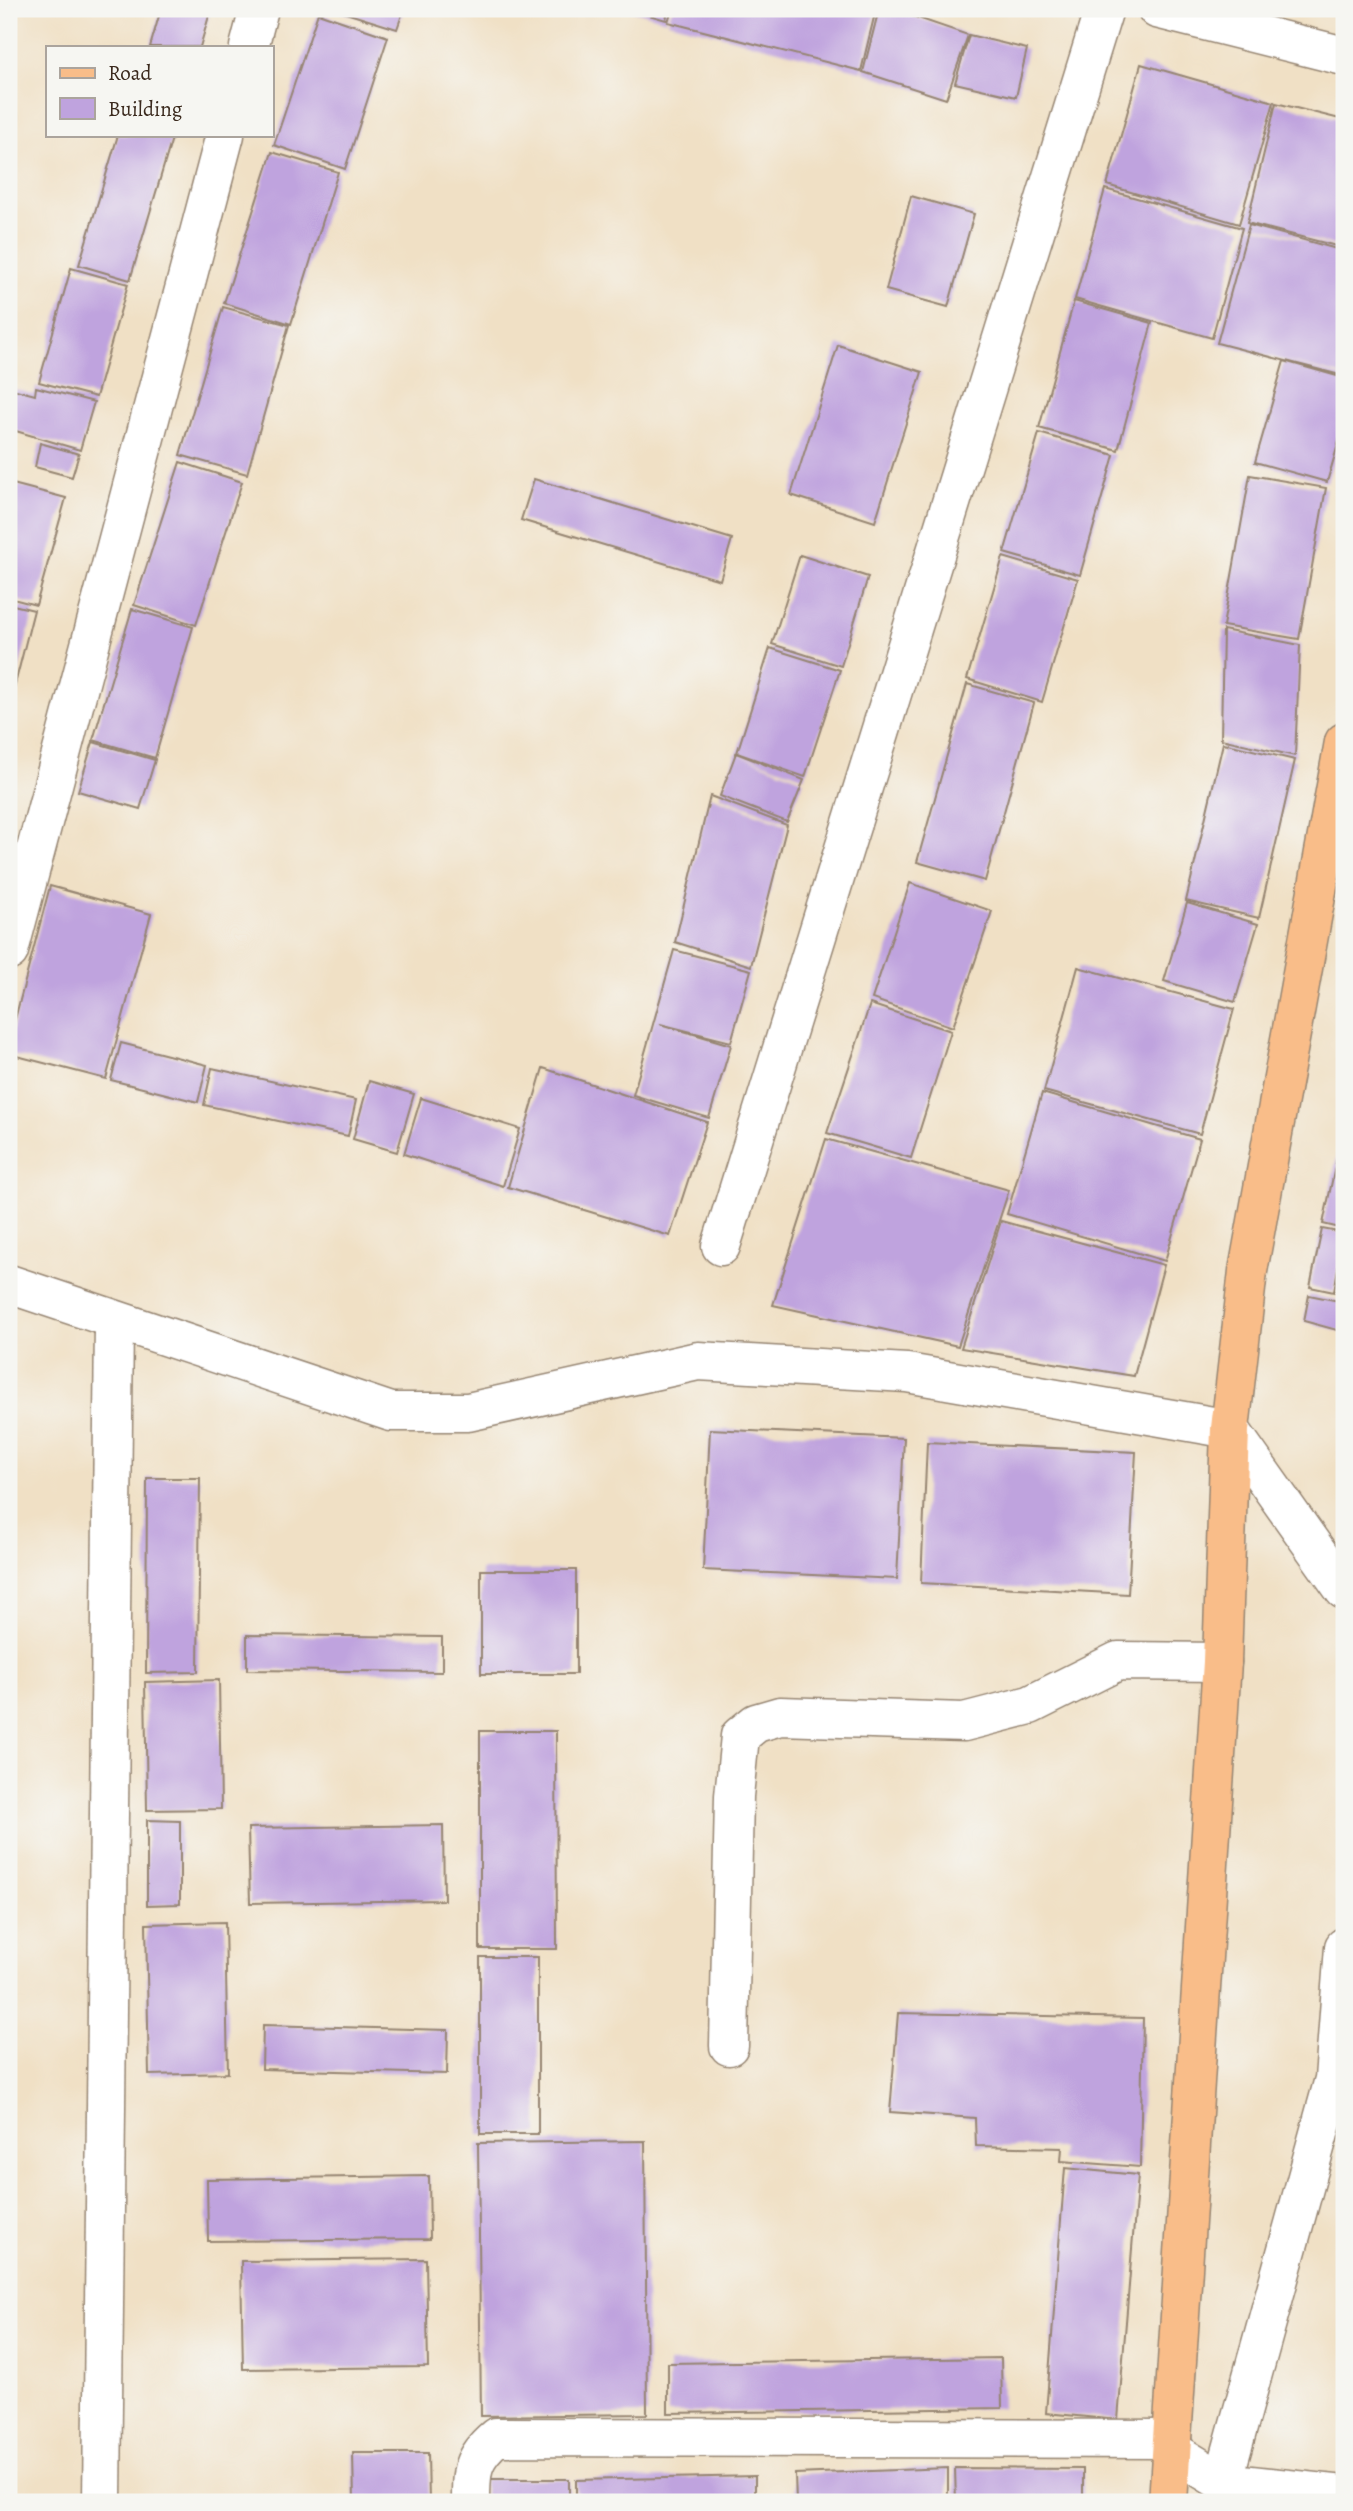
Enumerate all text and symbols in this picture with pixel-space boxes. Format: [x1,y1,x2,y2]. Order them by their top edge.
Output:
legend [46,46,273,136]
text: Road [108,59,152,87]
text: Building [108,95,183,123]

